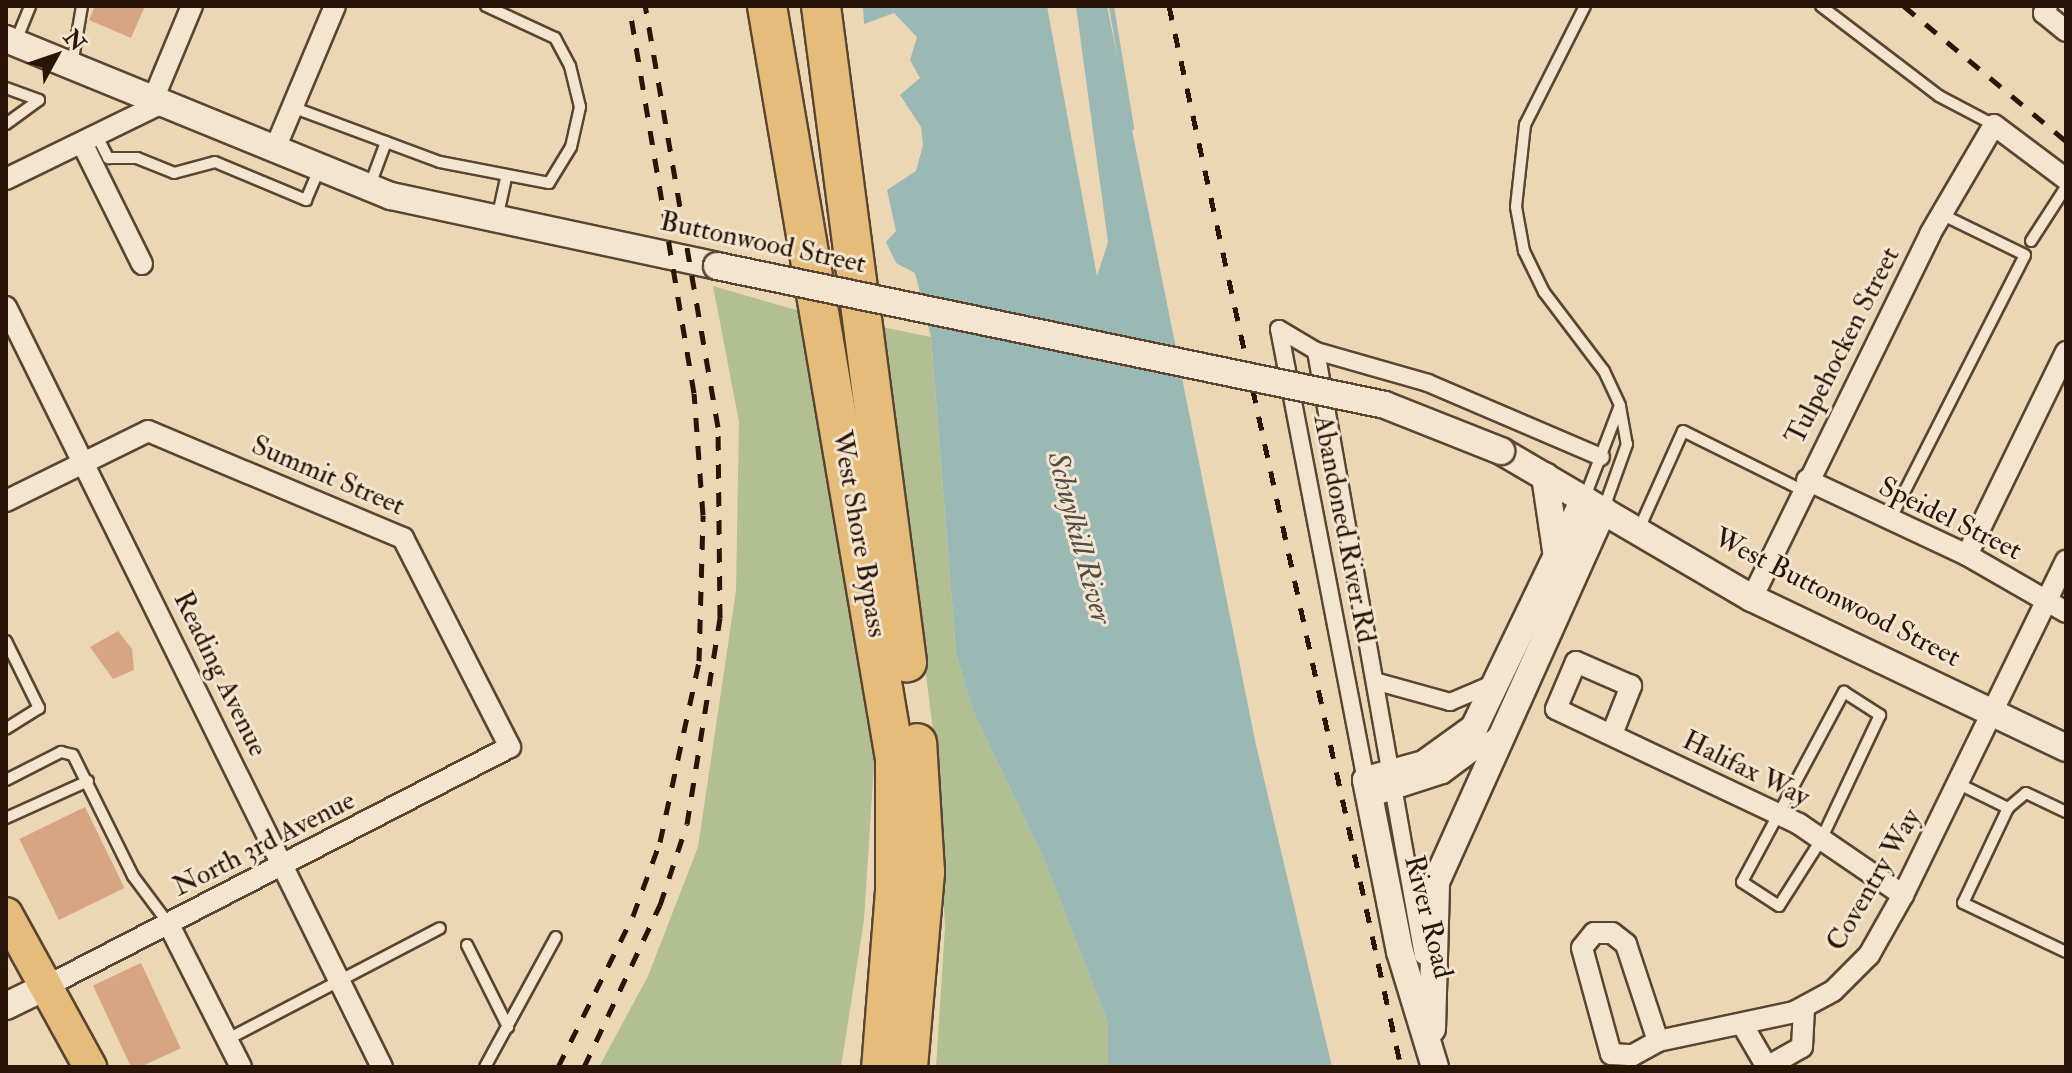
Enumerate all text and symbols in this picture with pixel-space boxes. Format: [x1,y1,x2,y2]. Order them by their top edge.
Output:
north arrow [16,16,96,96]
text: N [57,24,91,57]
street label: Buttonwood Street [657,205,869,281]
street label: Tulpehocken Street [1779,242,1907,450]
street label: Abandoned River Rd [1305,412,1383,646]
street label: West Shore Bypass [824,428,894,640]
street label: Summit Street [246,429,410,523]
water label: Schuylkill River [1039,448,1119,628]
street label: Speidel Street [1873,470,2027,568]
street label: West Buttonwood Street [1708,521,1966,675]
street label: Reading Avenue [166,586,274,762]
street label: Halifax Way [1677,724,1815,814]
street label: North 3rd Avenue [167,784,361,904]
street label: Coventry Way [1820,803,1928,957]
street label: River Road [1396,852,1460,982]

